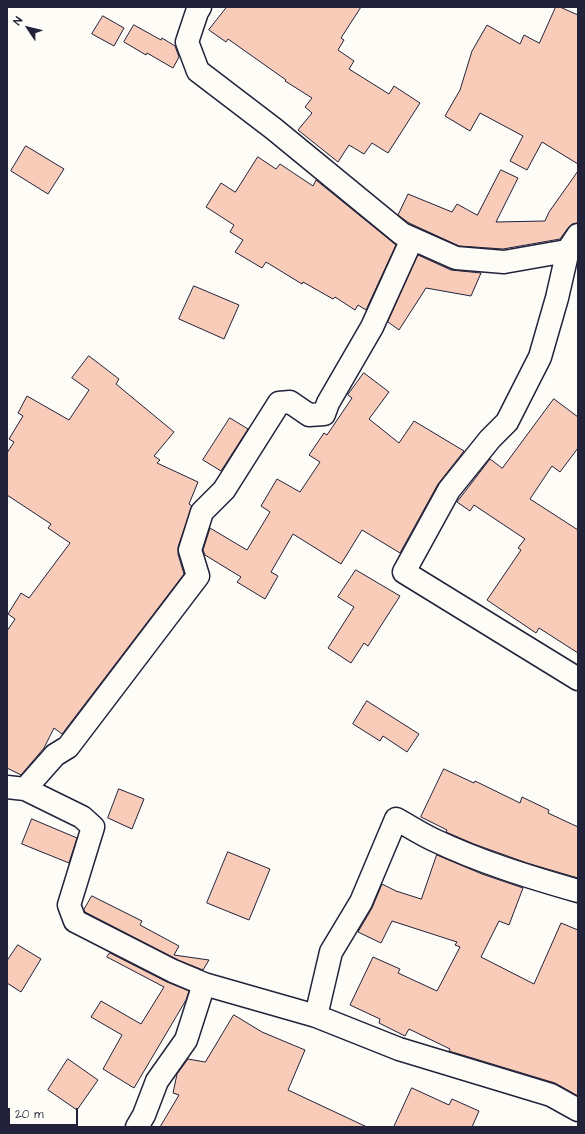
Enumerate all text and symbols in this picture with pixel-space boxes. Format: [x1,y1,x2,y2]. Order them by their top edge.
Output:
north arrow [8,8,48,48]
text: N [10,14,26,28]
scale bar [10,1100,80,1126]
text: 20 m [15,1106,44,1123]

